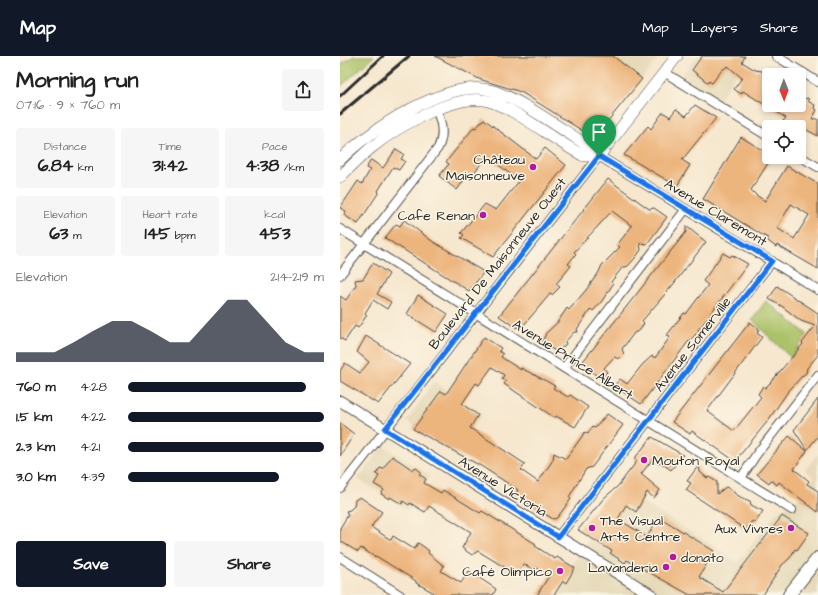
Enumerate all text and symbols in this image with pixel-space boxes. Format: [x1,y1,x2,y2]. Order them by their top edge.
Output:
text: Map [20,15,56,42]
text: Map [642,18,669,38]
text: Layers [691,18,738,38]
text: Share [760,18,798,38]
text: Morning run [16,65,139,96]
north arrow [762,68,806,112]
map controls [762,68,806,164]
button: share [282,69,324,111]
text: 07:16 · 9 × 760 m [16,96,120,114]
pin [582,115,616,156]
button: locate [762,120,806,164]
icon: arrive [588,121,610,143]
text: Distance [44,139,87,154]
text: Time [158,139,182,154]
text: Pace [262,139,287,154]
place label: Château Maisonneuve [446,150,525,186]
text: 6.84 [38,154,73,178]
text: 31:42 [153,154,187,178]
text: 4:38 [245,154,279,178]
text: km [73,160,93,175]
text: /km [279,160,304,175]
marker: Château Maisonneuve [528,162,538,172]
street label: Boulevard De Maisonneuve Ouest [424,173,572,354]
street label: Avenue Claremont [660,174,771,252]
place label: Cafe Renan [398,206,475,226]
text: Elevation [44,207,87,222]
text: Heart rate [142,207,198,222]
text: kcal [264,207,285,222]
marker: Cafe Renan [478,210,488,220]
text: 63 [49,222,69,246]
text: 145 [144,222,170,246]
text: 453 [259,222,291,246]
text: m [69,228,81,243]
text: bpm [170,228,196,243]
text: Elevation [16,268,67,286]
text: 214–219 m [270,268,324,286]
street label: Avenue Somerville [649,293,736,396]
street label: Avenue Prince Albert [508,315,637,405]
text: 760 m [16,378,56,396]
text: 4:28 [80,378,107,396]
text: 1.5 km [16,408,52,426]
text: 4:22 [80,408,106,426]
text: 2.3 km [16,438,55,456]
text: 4:21 [80,438,100,456]
place label: Mouton Royal [652,451,740,471]
street label: Avenue Victoria [454,452,551,522]
marker: Mouton Royal [639,455,649,465]
text: 3.0 km [16,468,56,486]
text: 4:39 [80,468,105,486]
place label: The Visual Arts Centre [600,511,681,547]
place label: Aux Vivres [714,519,783,539]
marker: The Visual Arts Centre [587,523,597,533]
marker: Aux Vivres [786,523,796,533]
button: Save [16,541,166,587]
button: Share [174,541,324,587]
place label: donato [681,548,724,568]
marker: donato [668,552,678,562]
place label: Lavanderia [588,558,658,578]
place label: Café Olimpico [462,562,552,582]
marker: Lavanderia [661,562,671,572]
marker: Café Olimpico [555,566,565,576]

